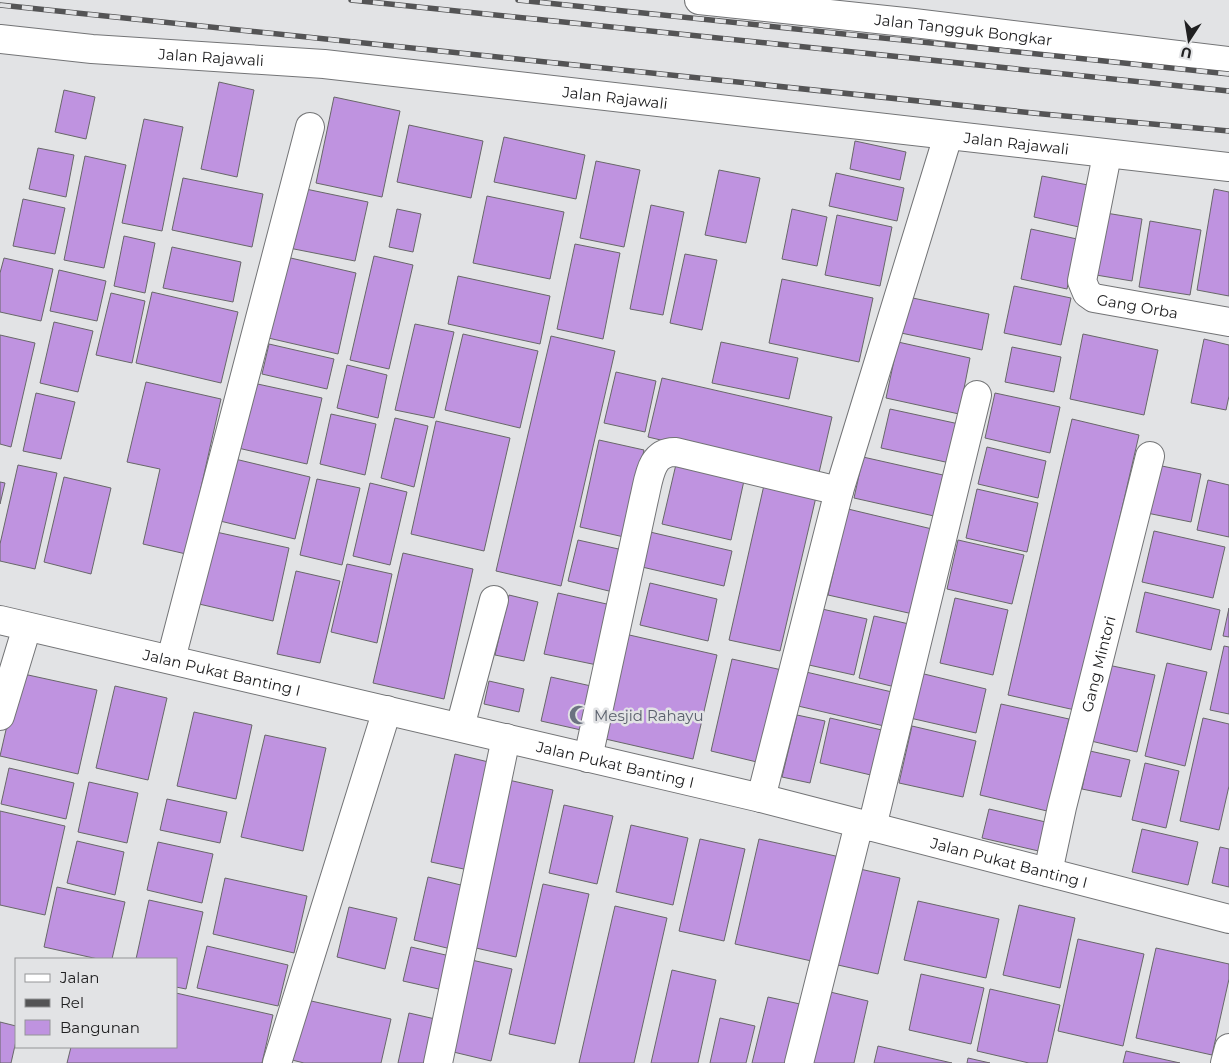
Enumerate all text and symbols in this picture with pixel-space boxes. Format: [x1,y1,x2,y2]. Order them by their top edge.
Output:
street label: Jalan Tangguk Bongkar [873,9,1053,49]
north arrow [1164,15,1214,65]
text: U [1179,43,1194,63]
street label: Jalan Rajawali [157,44,265,70]
street label: Jalan Rajawali [561,82,669,113]
street label: Jalan Rajawali [962,127,1070,158]
street label: Gang Orba [1095,289,1180,322]
street label: Gang Mintori [1077,614,1119,714]
street label: Jalan Pukat Banting I [140,644,303,700]
mosque icon: Mesjid Rahayu [568,704,590,726]
place label: Mesjid Rahayu [594,706,703,725]
street label: Jalan Pukat Banting I [534,736,696,792]
street label: Jalan Pukat Banting I [928,833,1090,892]
legend [15,958,178,1048]
text: Jalan [59,968,99,987]
text: Rel [60,993,84,1012]
text: Bangunan [60,1018,140,1037]

